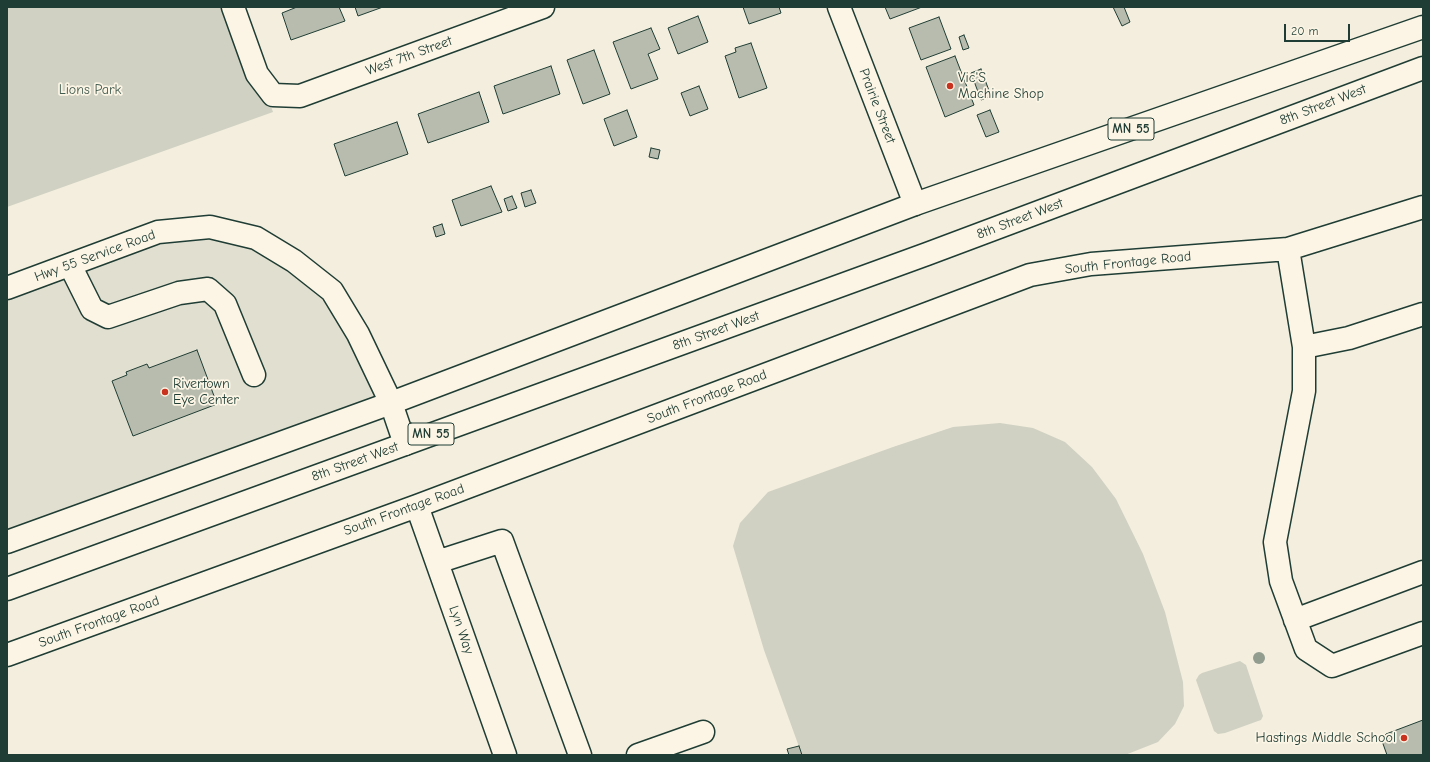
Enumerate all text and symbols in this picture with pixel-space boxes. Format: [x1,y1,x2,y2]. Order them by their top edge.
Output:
scale bar [1286,16,1352,42]
text: 20 m [1291,24,1319,38]
street label: West 7th Street [364,33,454,79]
street label: Prairie Street [855,66,899,146]
place label: Vic'S Machine Shop [958,70,1044,102]
marker: Vic'S Machine Shop [945,81,955,91]
street label: 8th Street West [1277,81,1369,129]
park label: Lions Park [59,82,121,98]
road number: MN 55 [1108,118,1154,140]
street label: 8th Street West [974,195,1066,243]
street label: Hwy 55 Service Road [32,226,158,286]
street label: South Frontage Road [1064,248,1192,278]
street label: 8th Street West [670,308,762,354]
street label: South Frontage Road [645,366,769,428]
place label: Rivertown Eye Center [173,376,239,408]
marker: Rivertown Eye Center [160,387,170,397]
road number: MN 55 [408,423,454,445]
street label: 8th Street West [309,439,401,485]
street label: South Frontage Road [341,480,467,540]
street label: South Frontage Road [36,592,162,652]
street label: Lyn Way [445,603,477,657]
place label: Hastings Middle School [1256,730,1396,746]
marker: Hastings Middle School [1399,733,1409,743]

